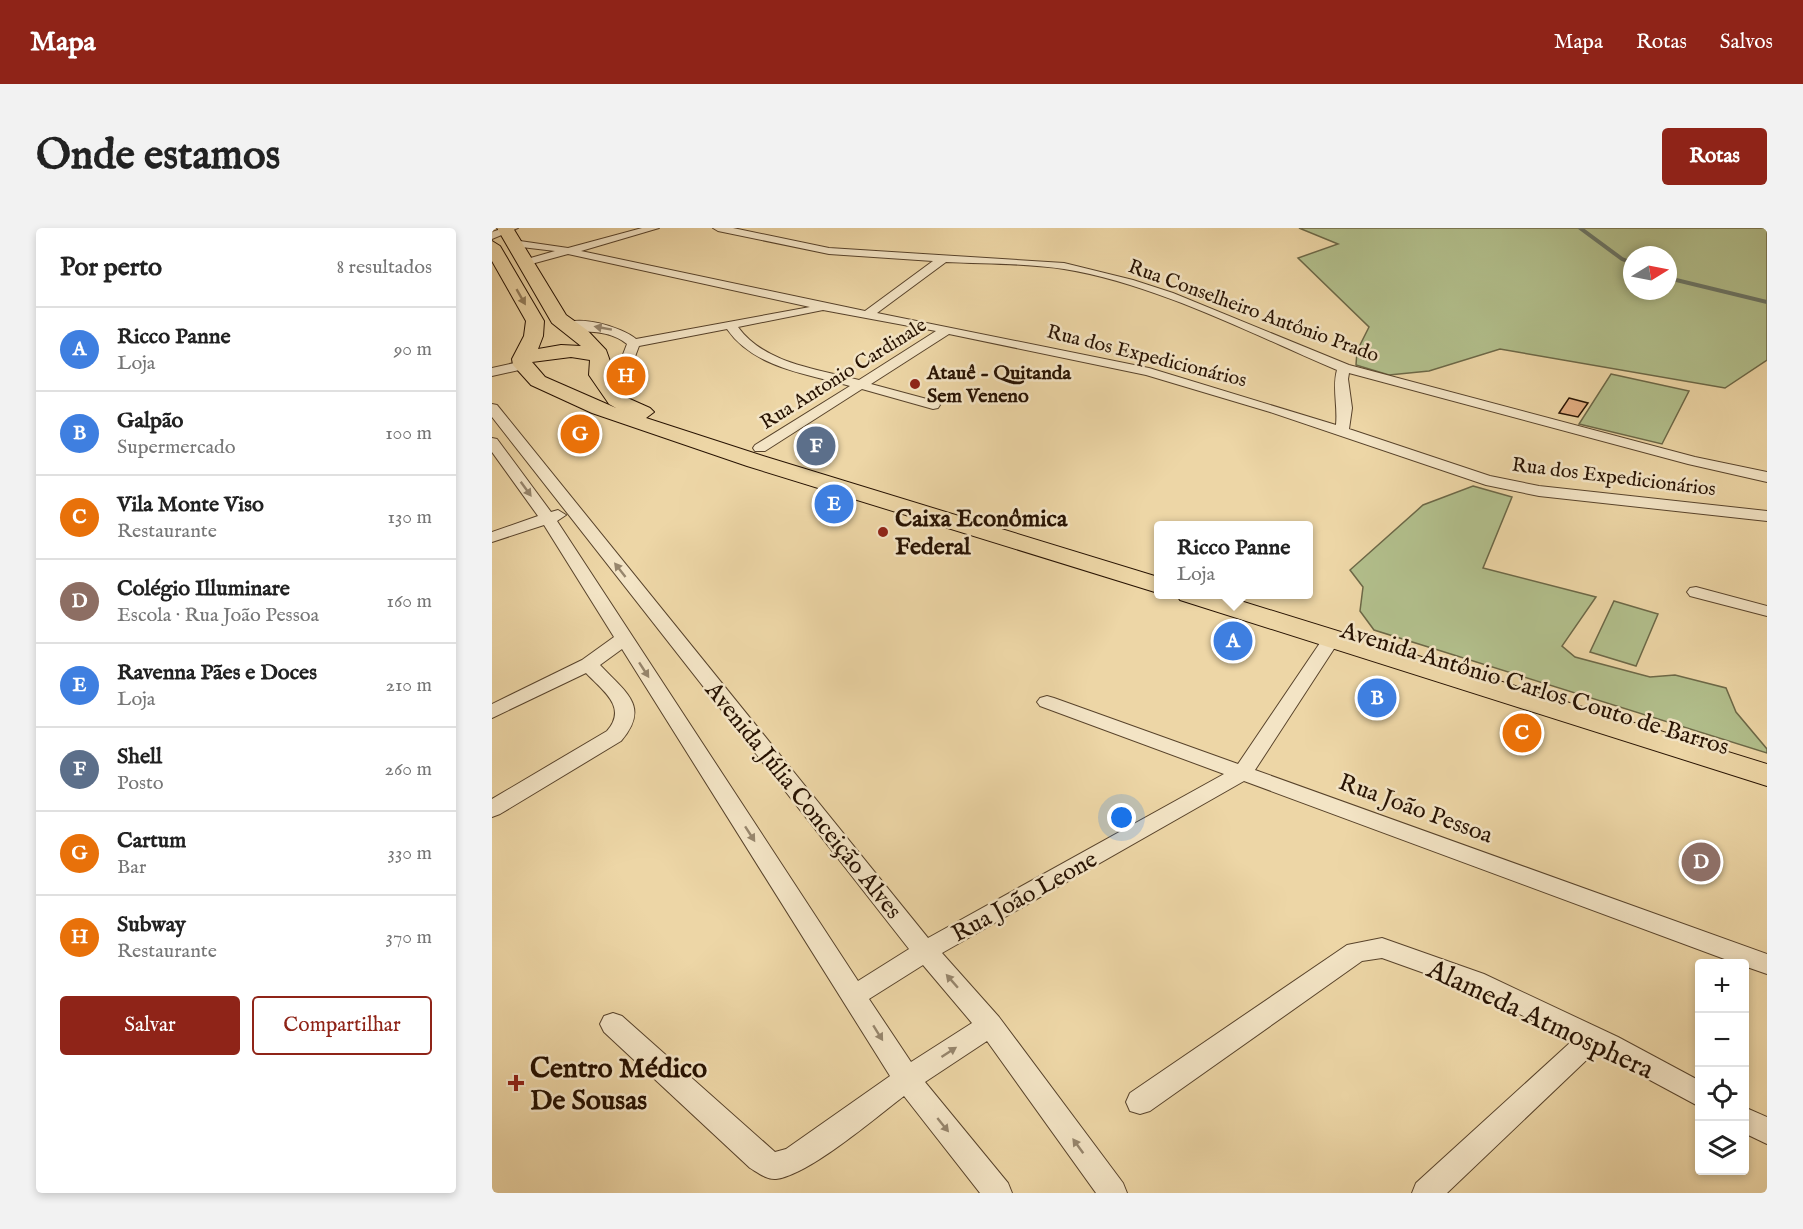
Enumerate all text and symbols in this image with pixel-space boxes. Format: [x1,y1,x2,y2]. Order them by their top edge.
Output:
text: Mapa [30,25,96,60]
text: Mapa [1554,29,1603,56]
text: Rotas [1636,29,1687,56]
text: Salvos [1720,29,1773,56]
button: Rotas [1662,128,1767,185]
text: Onde estamos [36,130,280,183]
north arrow [1623,246,1677,300]
text: Por perto [60,251,162,284]
street label: Rua Conselheiro Antônio Prado [1125,254,1383,369]
text: 8 resultados [336,255,432,280]
one-way arrow [515,289,526,305]
street label: Rua Antonio Cardinale [756,313,932,436]
street label: Rua dos Expedicionários [1044,320,1249,393]
text: Ricco Panne [117,323,231,351]
one-way arrow [593,323,612,332]
text: A [73,337,86,362]
text: 90 m [394,337,432,362]
text: Loja [117,351,156,376]
pin: H [606,354,646,398]
place label: Atauê - Quitanda Sem Veneno [926,361,1071,409]
marker: Atauê - Quitanda Sem Veneno [908,377,922,391]
text: Galpão [117,407,183,435]
pin: G [560,412,599,456]
text: B [73,421,86,446]
text: 100 m [385,421,432,446]
pin: F [796,424,836,468]
text: Supermercado [117,435,236,460]
street label: Rua dos Expedicionários [1510,453,1717,502]
one-way arrow [520,481,532,497]
pin: E [814,482,854,526]
text: Vila Monte Viso [117,491,264,519]
place label: Caixa Econômica Federal [895,504,1068,563]
text: C [72,505,87,530]
text: 130 m [387,505,432,530]
text: Restaurante [117,519,217,544]
popup [1154,521,1313,599]
marker: Caixa Econômica Federal [876,525,890,539]
text: Ricco Panne [1177,534,1290,562]
one-way arrow [614,562,627,578]
text: Loja [1177,562,1215,587]
text: Colégio Illuminare [117,575,290,603]
text: D [71,589,88,614]
text: 160 m [386,589,432,614]
text: Escola · Rua João Pessoa [117,603,319,628]
street label: Avenida Antônio Carlos Couto de Barros [1337,615,1733,761]
pin: A [1214,618,1252,664]
text: Ravenna Pães e Doces [117,659,317,687]
one-way arrow [638,662,649,678]
text: E [73,673,86,698]
text: 210 m [386,673,432,698]
street label: Avenida Júlia Conceição Alves [697,675,908,926]
pin: B [1358,676,1396,720]
text: Loja [117,687,156,712]
pin: C [1502,710,1542,756]
text: Shell [117,743,162,771]
text: F [73,757,86,782]
text: 260 m [385,757,432,782]
street label: Rua João Pessoa [1334,767,1497,852]
text: Posto [117,771,164,796]
your location [1107,803,1136,832]
one-way arrow [744,826,755,842]
text: Cartum [117,827,186,855]
pin: D [1682,840,1720,884]
text: G [72,841,87,866]
text: 330 m [387,841,432,866]
street label: Rua João Leone [946,845,1103,950]
text: Bar [117,855,146,880]
text: Subway [117,911,186,939]
text: H [71,925,88,950]
text: 370 m [386,925,432,950]
text: Restaurante [117,939,217,964]
street label: Alameda Atmosphera [1420,952,1660,1089]
map controls [1695,959,1749,1175]
button: + [1695,959,1749,1013]
one-way arrow [945,974,959,989]
button: Salvar [60,996,240,1055]
button: Compartilhar [252,996,432,1055]
button: − [1695,1013,1749,1067]
one-way arrow [873,1025,884,1041]
one-way arrow [940,1047,957,1058]
place label: Centro Médico De Sousas [530,1052,707,1119]
button: locate [1695,1067,1749,1121]
marker: Centro Médico De Sousas [507,1074,525,1092]
one-way arrow [937,1117,950,1133]
button: layers [1695,1121,1749,1175]
one-way arrow [1072,1138,1084,1154]

